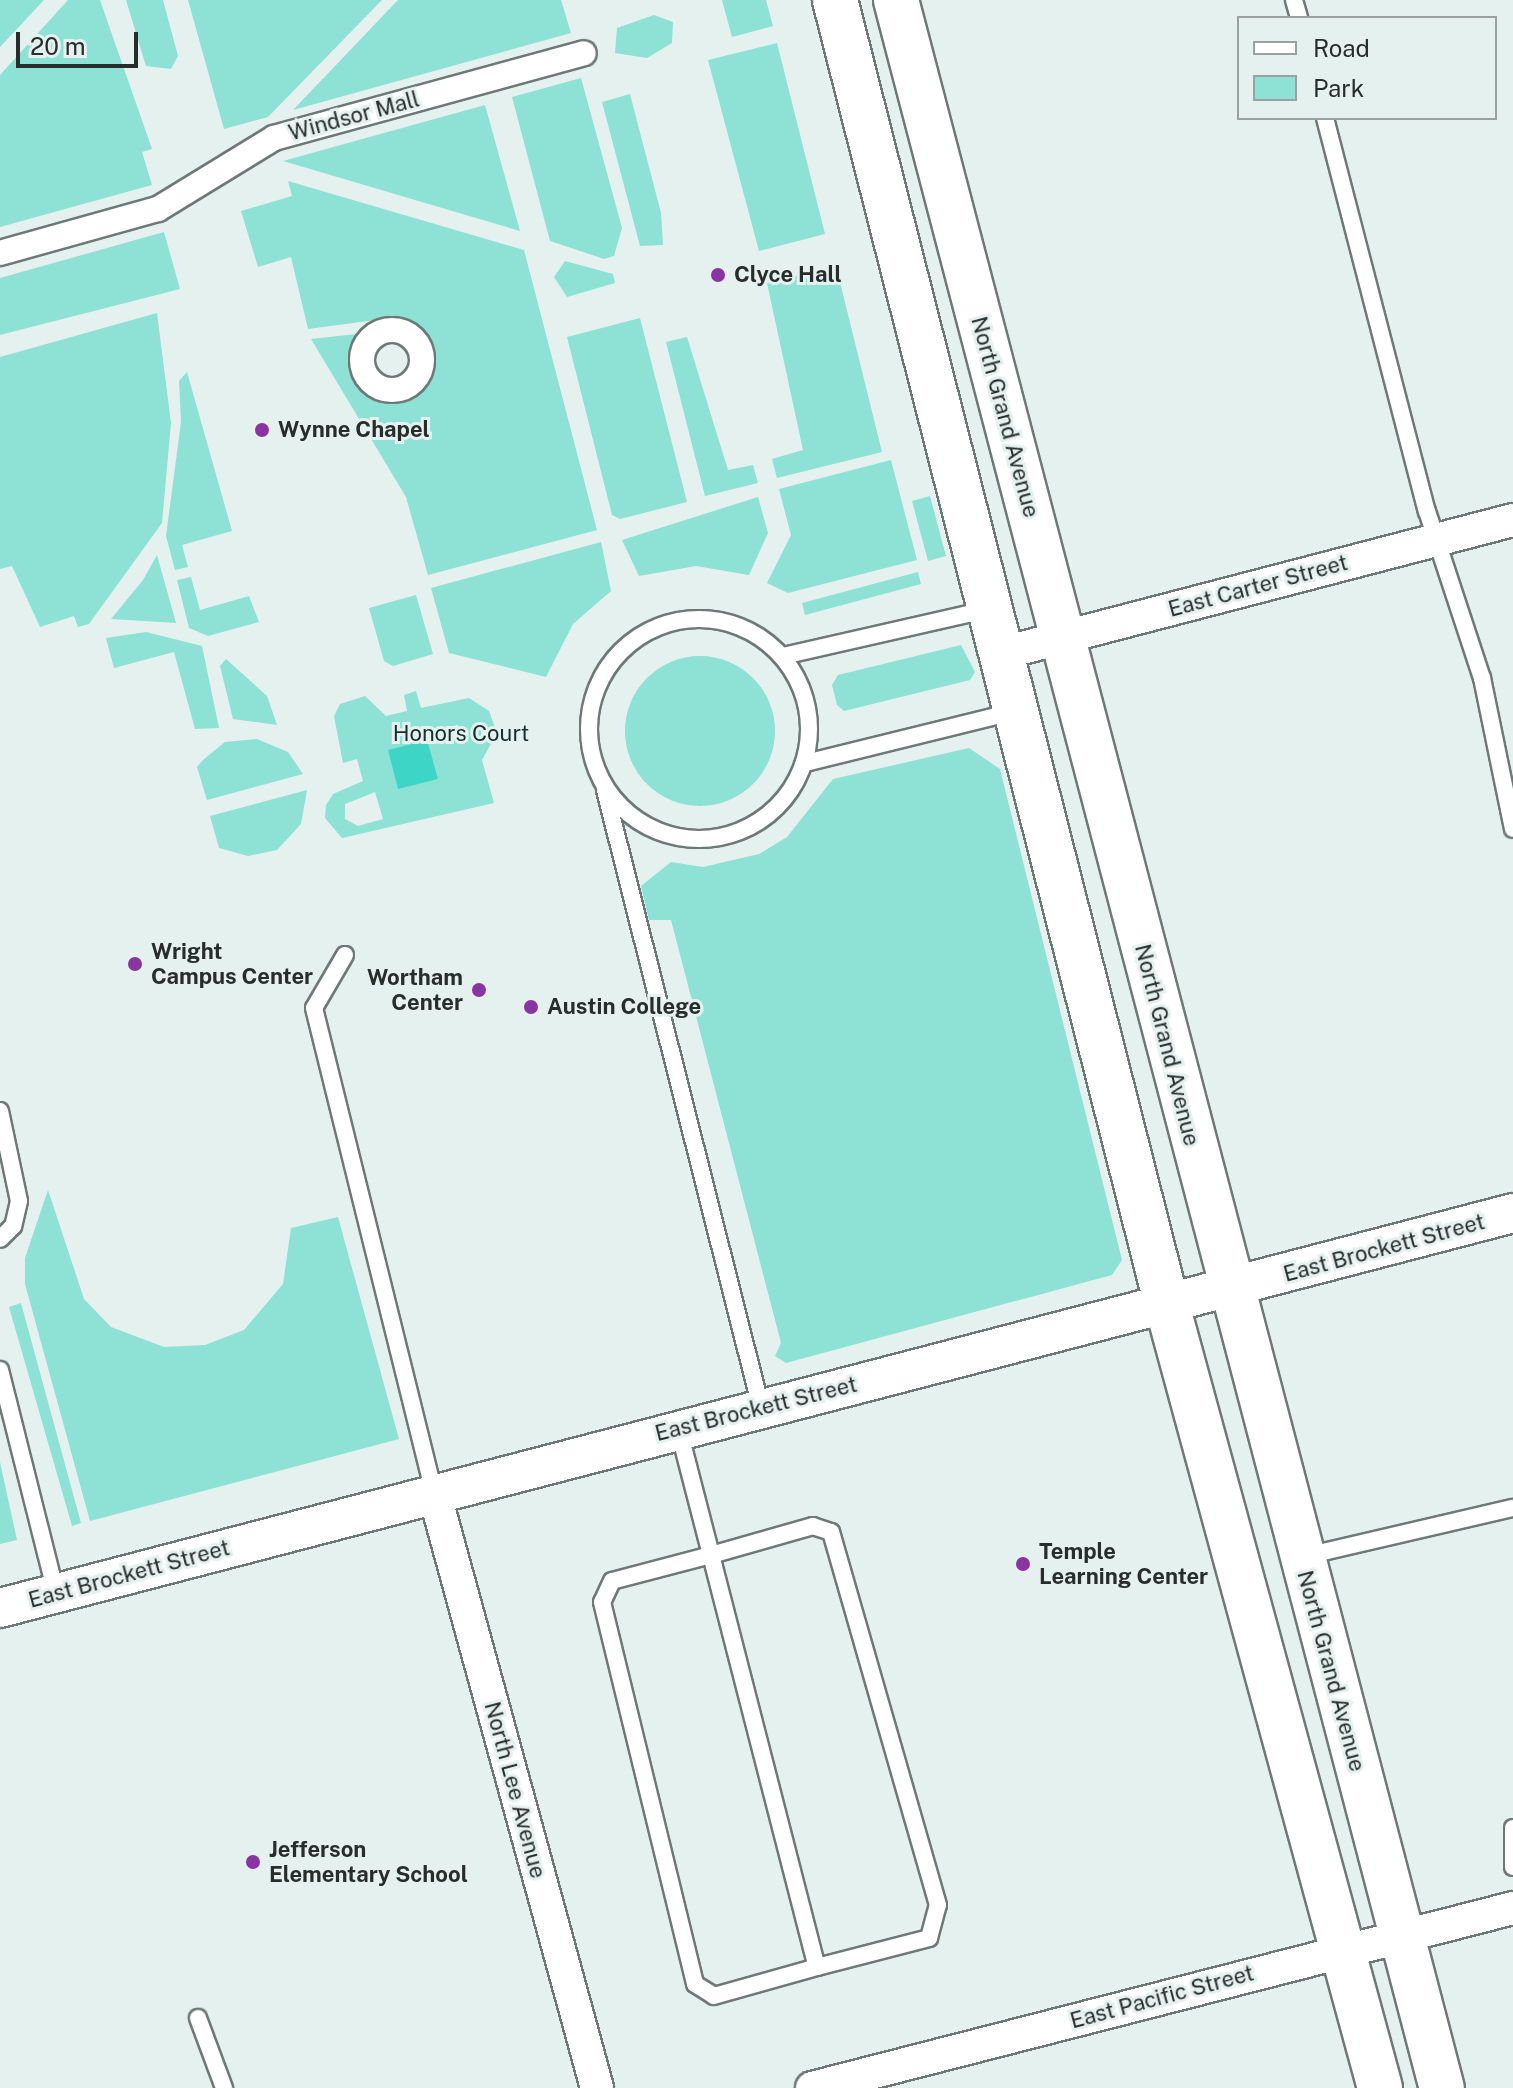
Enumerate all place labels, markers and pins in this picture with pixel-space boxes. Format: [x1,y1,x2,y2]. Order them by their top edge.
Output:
place label: Clyce Hall [734,262,842,288]
marker: Clyce Hall [709,266,727,284]
place label: Wynne Chapel [278,417,430,443]
marker: Wynne Chapel [253,421,271,439]
place label: Wright Campus Center [151,938,313,990]
marker: Wright Campus Center [126,955,144,973]
place label: Wortham Center [367,964,463,1016]
marker: Wortham Center [470,981,488,999]
place label: Austin College [547,994,701,1020]
marker: Austin College [522,998,540,1016]
place label: Temple Learning Center [1039,1538,1208,1590]
marker: Temple Learning Center [1014,1555,1032,1573]
place label: Jefferson Elementary School [269,1836,468,1888]
marker: Jefferson Elementary School [244,1853,262,1871]

